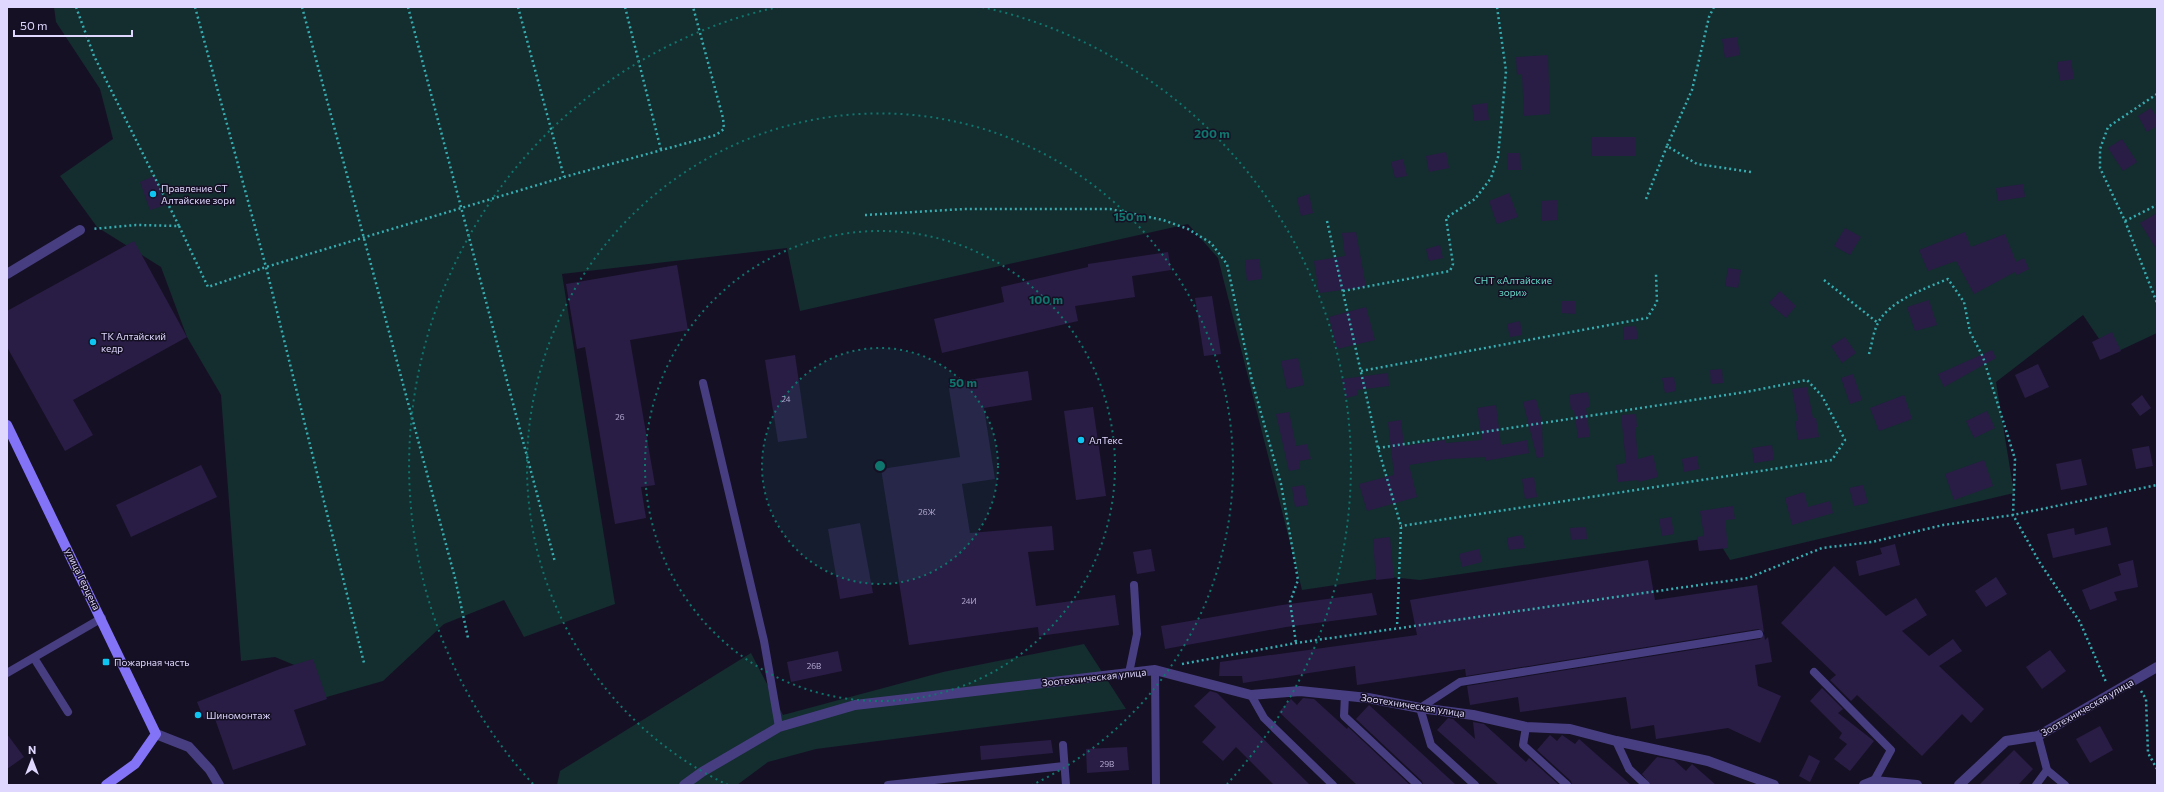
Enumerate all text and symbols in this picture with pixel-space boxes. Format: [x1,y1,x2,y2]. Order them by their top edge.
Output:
scale bar [14,12,132,38]
text: 50 m [20,18,48,32]
text: 200 m [1194,126,1230,140]
place label: Правление СТ Алтайские зори [161,182,235,206]
marker: Правление СТ Алтайские зори [148,189,158,199]
text: 150 m [1113,209,1147,223]
park label: СНТ «Алтайские зори» [1474,274,1552,298]
text: 100 m [1029,292,1063,306]
place label: ТК Алтайский кедр [101,330,166,354]
marker: ТК Алтайский кедр [88,337,98,347]
text: 50 m [949,375,977,389]
house number: 24 [781,394,791,404]
house number: 26 [615,412,625,422]
place label: АлТекс [1089,434,1123,446]
marker: АлТекс [1076,435,1086,445]
centre of rings [873,459,887,473]
house number: 26Ж [918,507,936,517]
street label: улица Герцена [63,546,103,612]
house number: 24И [961,596,977,606]
place label: Пожарная часть [114,656,190,668]
marker: Пожарная часть [101,657,111,667]
house number: 26В [807,661,821,671]
street label: Зоотехническая улица [1041,666,1147,688]
street label: Зоотехническая улица [2039,676,2135,738]
street label: Зоотехническая улица [1360,691,1466,719]
place label: Шиномонтаж [206,709,270,721]
marker: Шиномонтаж [193,710,203,720]
north arrow [12,740,52,780]
text: N [28,743,36,756]
house number: 29В [1100,759,1114,769]

